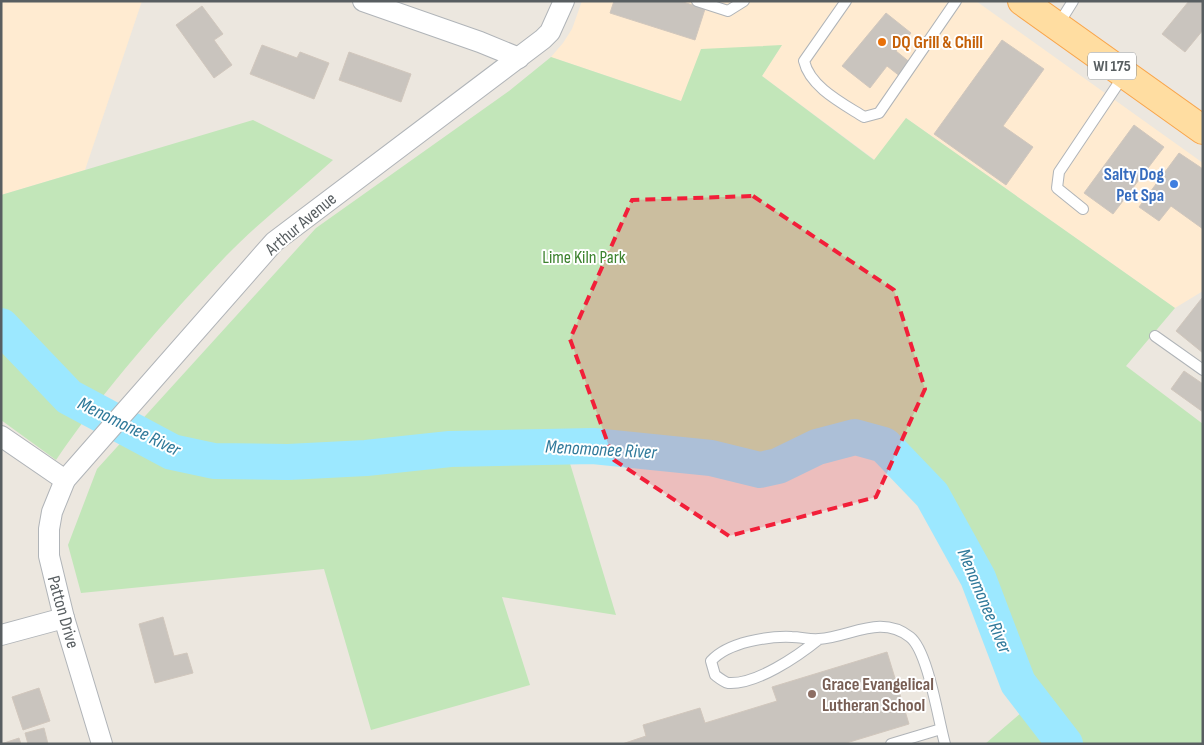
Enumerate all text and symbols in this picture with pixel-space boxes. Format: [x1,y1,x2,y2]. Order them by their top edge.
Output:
place label: DQ Grill & Chill [892,32,983,53]
marker: DQ Grill & Chill [876,36,888,48]
road number: WI 175 [1088,52,1136,80]
place label: Salty Dog Pet Spa [1104,164,1164,206]
marker: Salty Dog Pet Spa [1168,178,1180,190]
street label: Arthur Avenue [260,188,341,260]
park label: Lime Kiln Park [542,247,626,268]
water label: Menomonee River [74,392,185,462]
water label: Menomonee River [545,436,658,464]
water label: Menomonee River [952,545,1017,657]
street label: Patton Drive [43,573,83,651]
place label: Grace Evangelical Lutheran School [822,674,934,716]
marker: Grace Evangelical Lutheran School [806,688,818,700]

